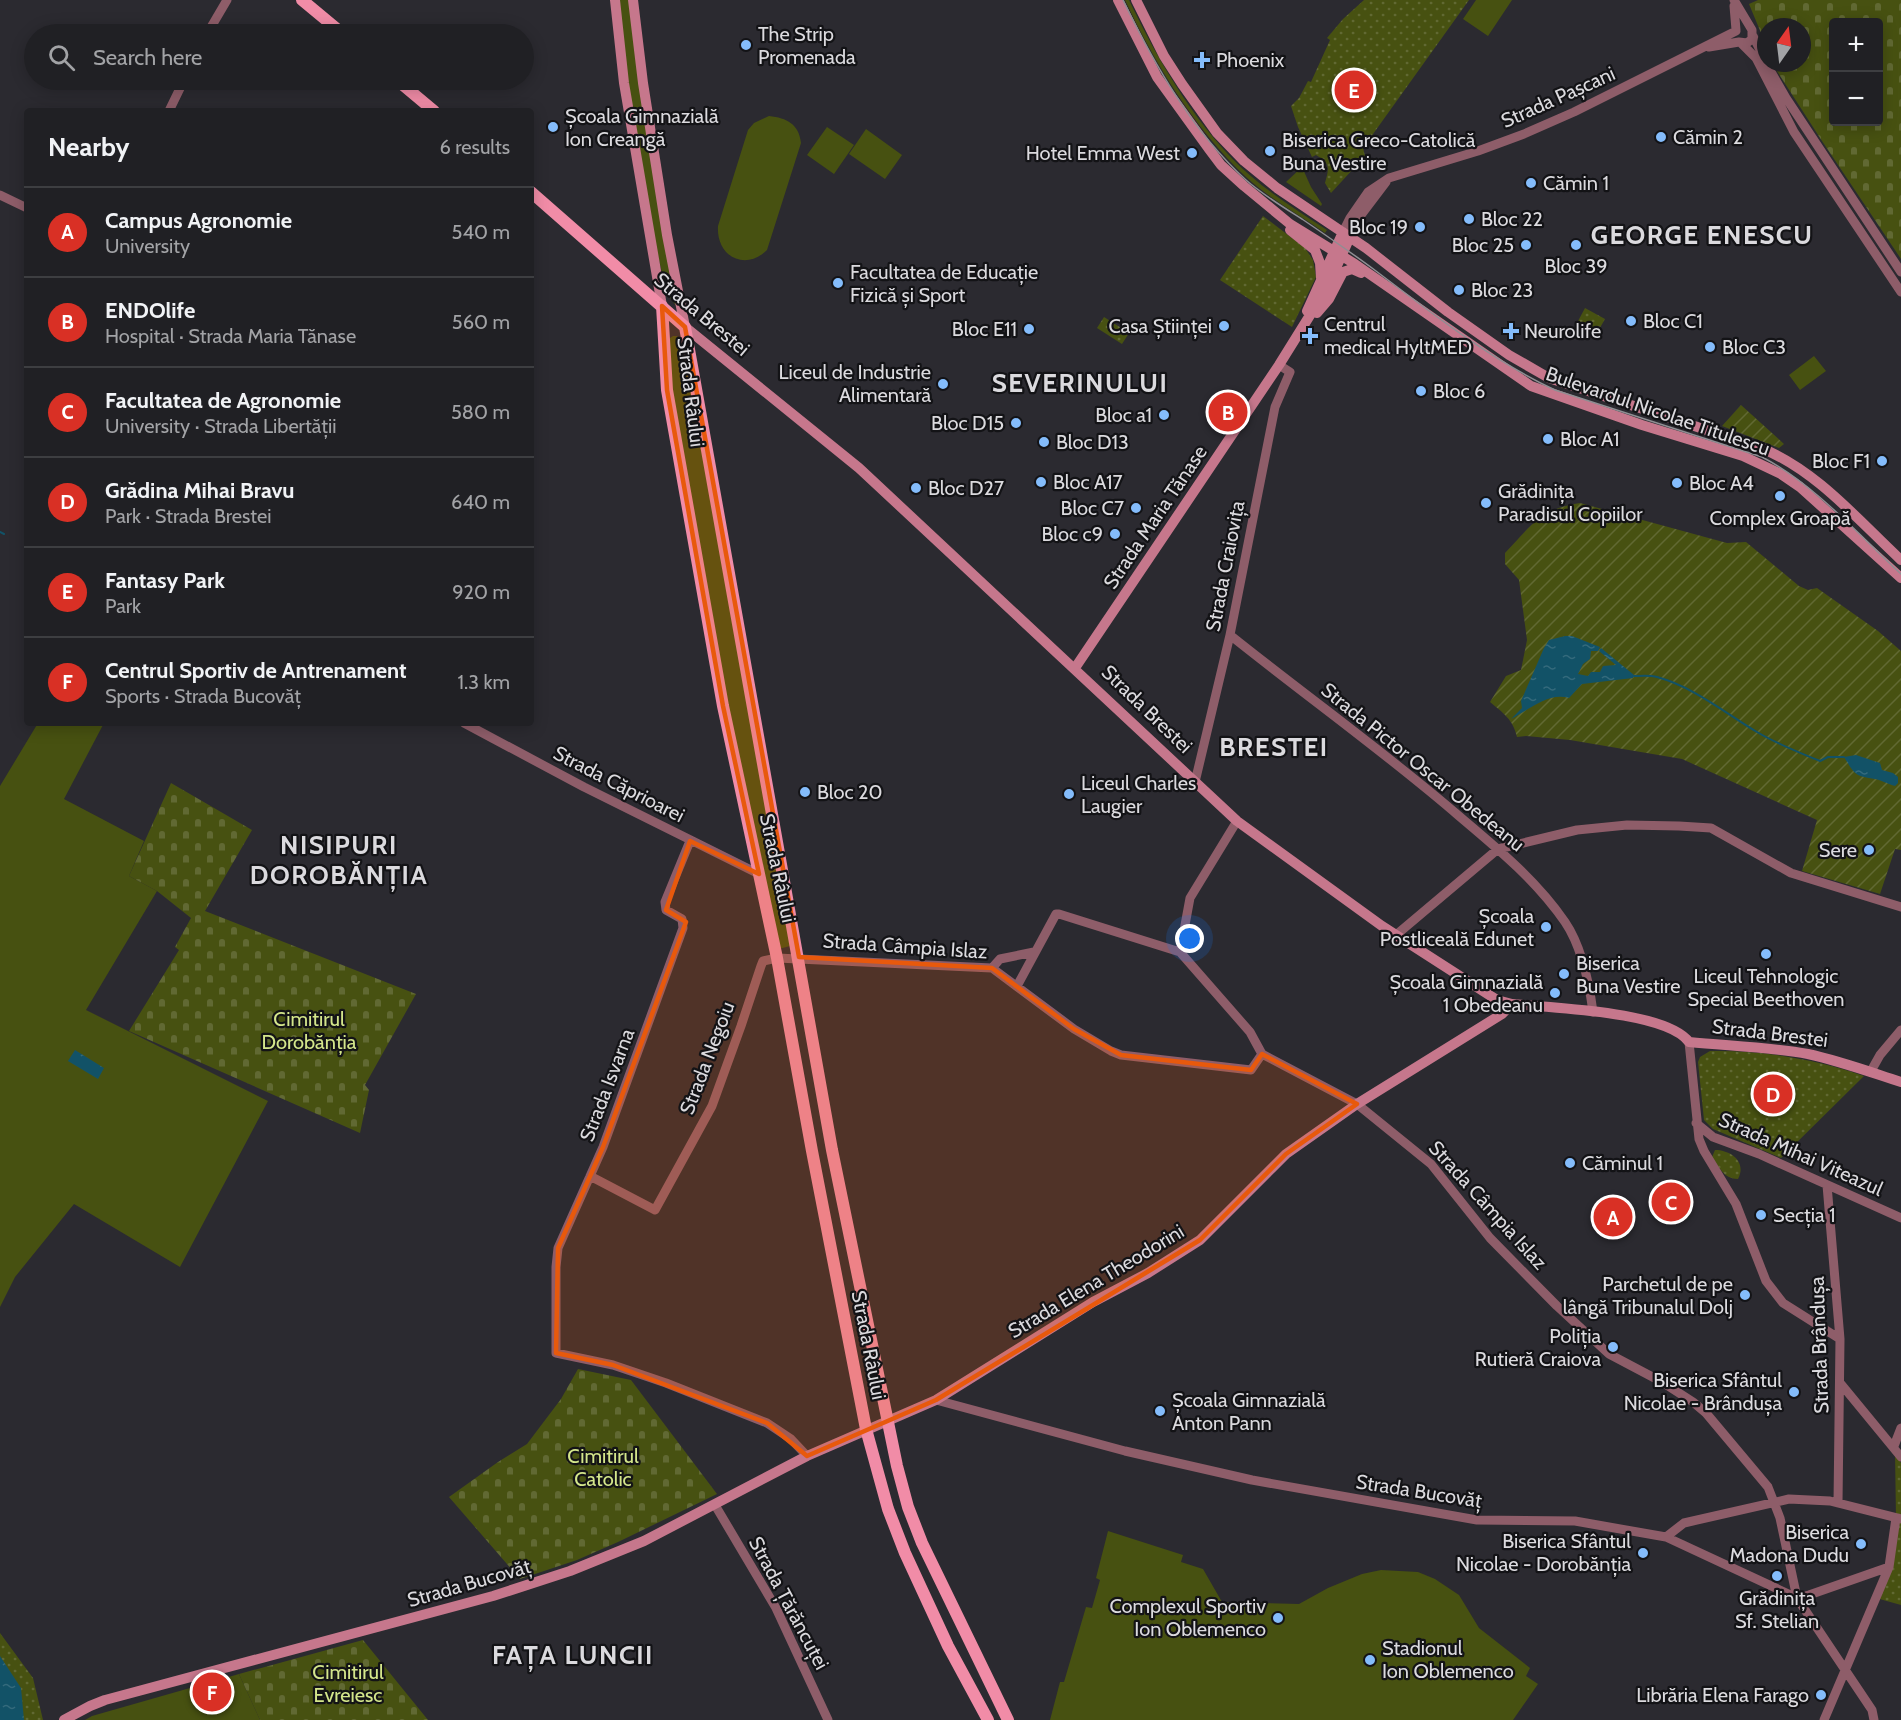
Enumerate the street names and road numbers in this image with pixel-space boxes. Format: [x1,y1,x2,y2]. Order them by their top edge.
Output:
street label: Strada Pașcani [1497,61,1619,134]
street label: Strada Brestei [650,267,754,361]
street label: Strada Râului [672,336,710,448]
street label: Bulevardul Nicolae Titulescu [1543,361,1773,461]
street label: Strada Maria Tănase [1098,441,1212,593]
street label: Strada Craiovița [1201,498,1250,634]
street label: Strada Brestei [1097,660,1197,758]
street label: Strada Pictor Oscar Obedeanu [1317,678,1529,856]
street label: Strada Căprioarei [549,741,689,827]
street label: Strada Râului [755,811,801,925]
street label: Strada Câmpia Islaz [822,928,988,964]
street label: Strada Negoiu [675,998,739,1118]
street label: Strada Brestei [1711,1014,1829,1052]
street label: Strada Isvarna [575,1025,640,1145]
street label: Strada Mihai Viteazul [1715,1107,1887,1201]
street label: Strada Câmpia Islaz [1424,1136,1552,1274]
street label: Strada Elena Theodorini [1004,1219,1188,1343]
street label: Strada Brândușa [1805,1276,1834,1414]
street label: Strada Râului [847,1288,891,1402]
street label: Strada Bucovăț [1354,1469,1484,1514]
street label: Strada Țărăncuței [743,1532,834,1674]
street label: Strada Bucovăț [405,1554,534,1613]

